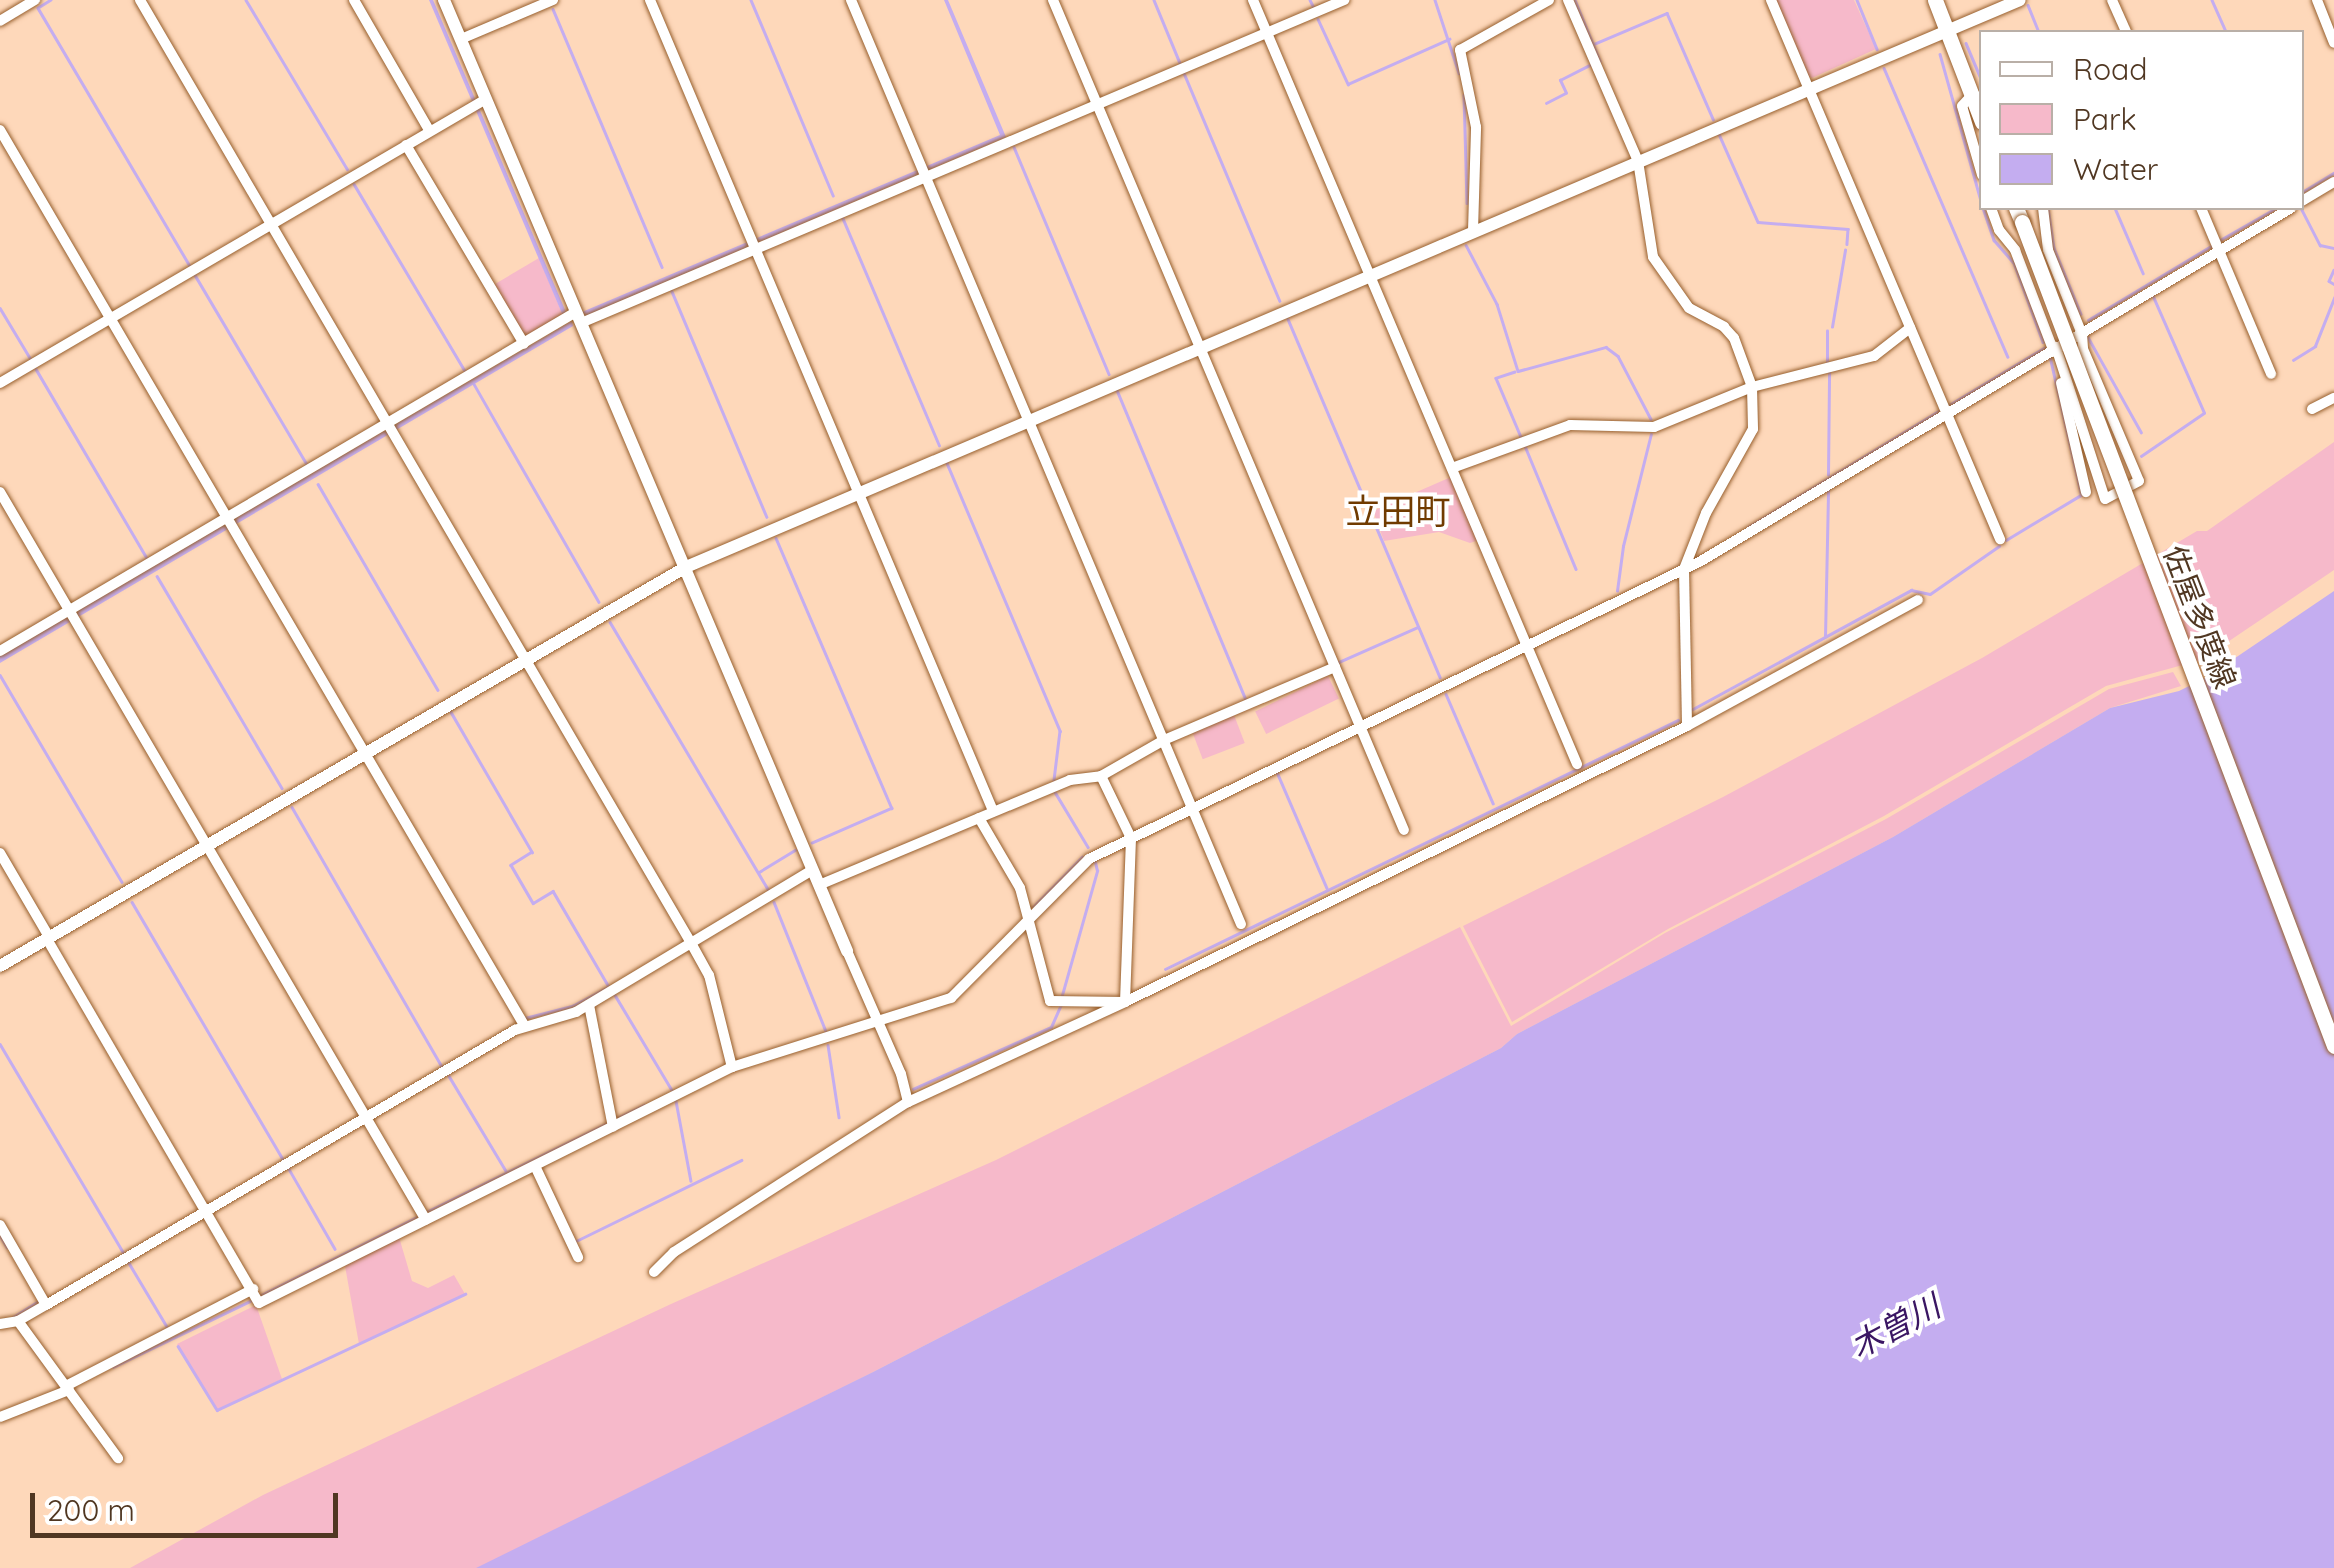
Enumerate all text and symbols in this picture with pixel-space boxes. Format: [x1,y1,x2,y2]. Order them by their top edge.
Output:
legend [1979,30,2304,210]
text: Road [2073,50,2147,88]
text: Park [2073,100,2137,138]
text: Water [2073,150,2158,188]
district label: 立田町 [1346,490,1450,532]
street label: 佐屋多度線 [2156,541,2244,693]
water label: 木曽川 [1844,1287,1946,1365]
scale bar [35,1473,342,1535]
text: 200 m [47,1491,135,1529]

